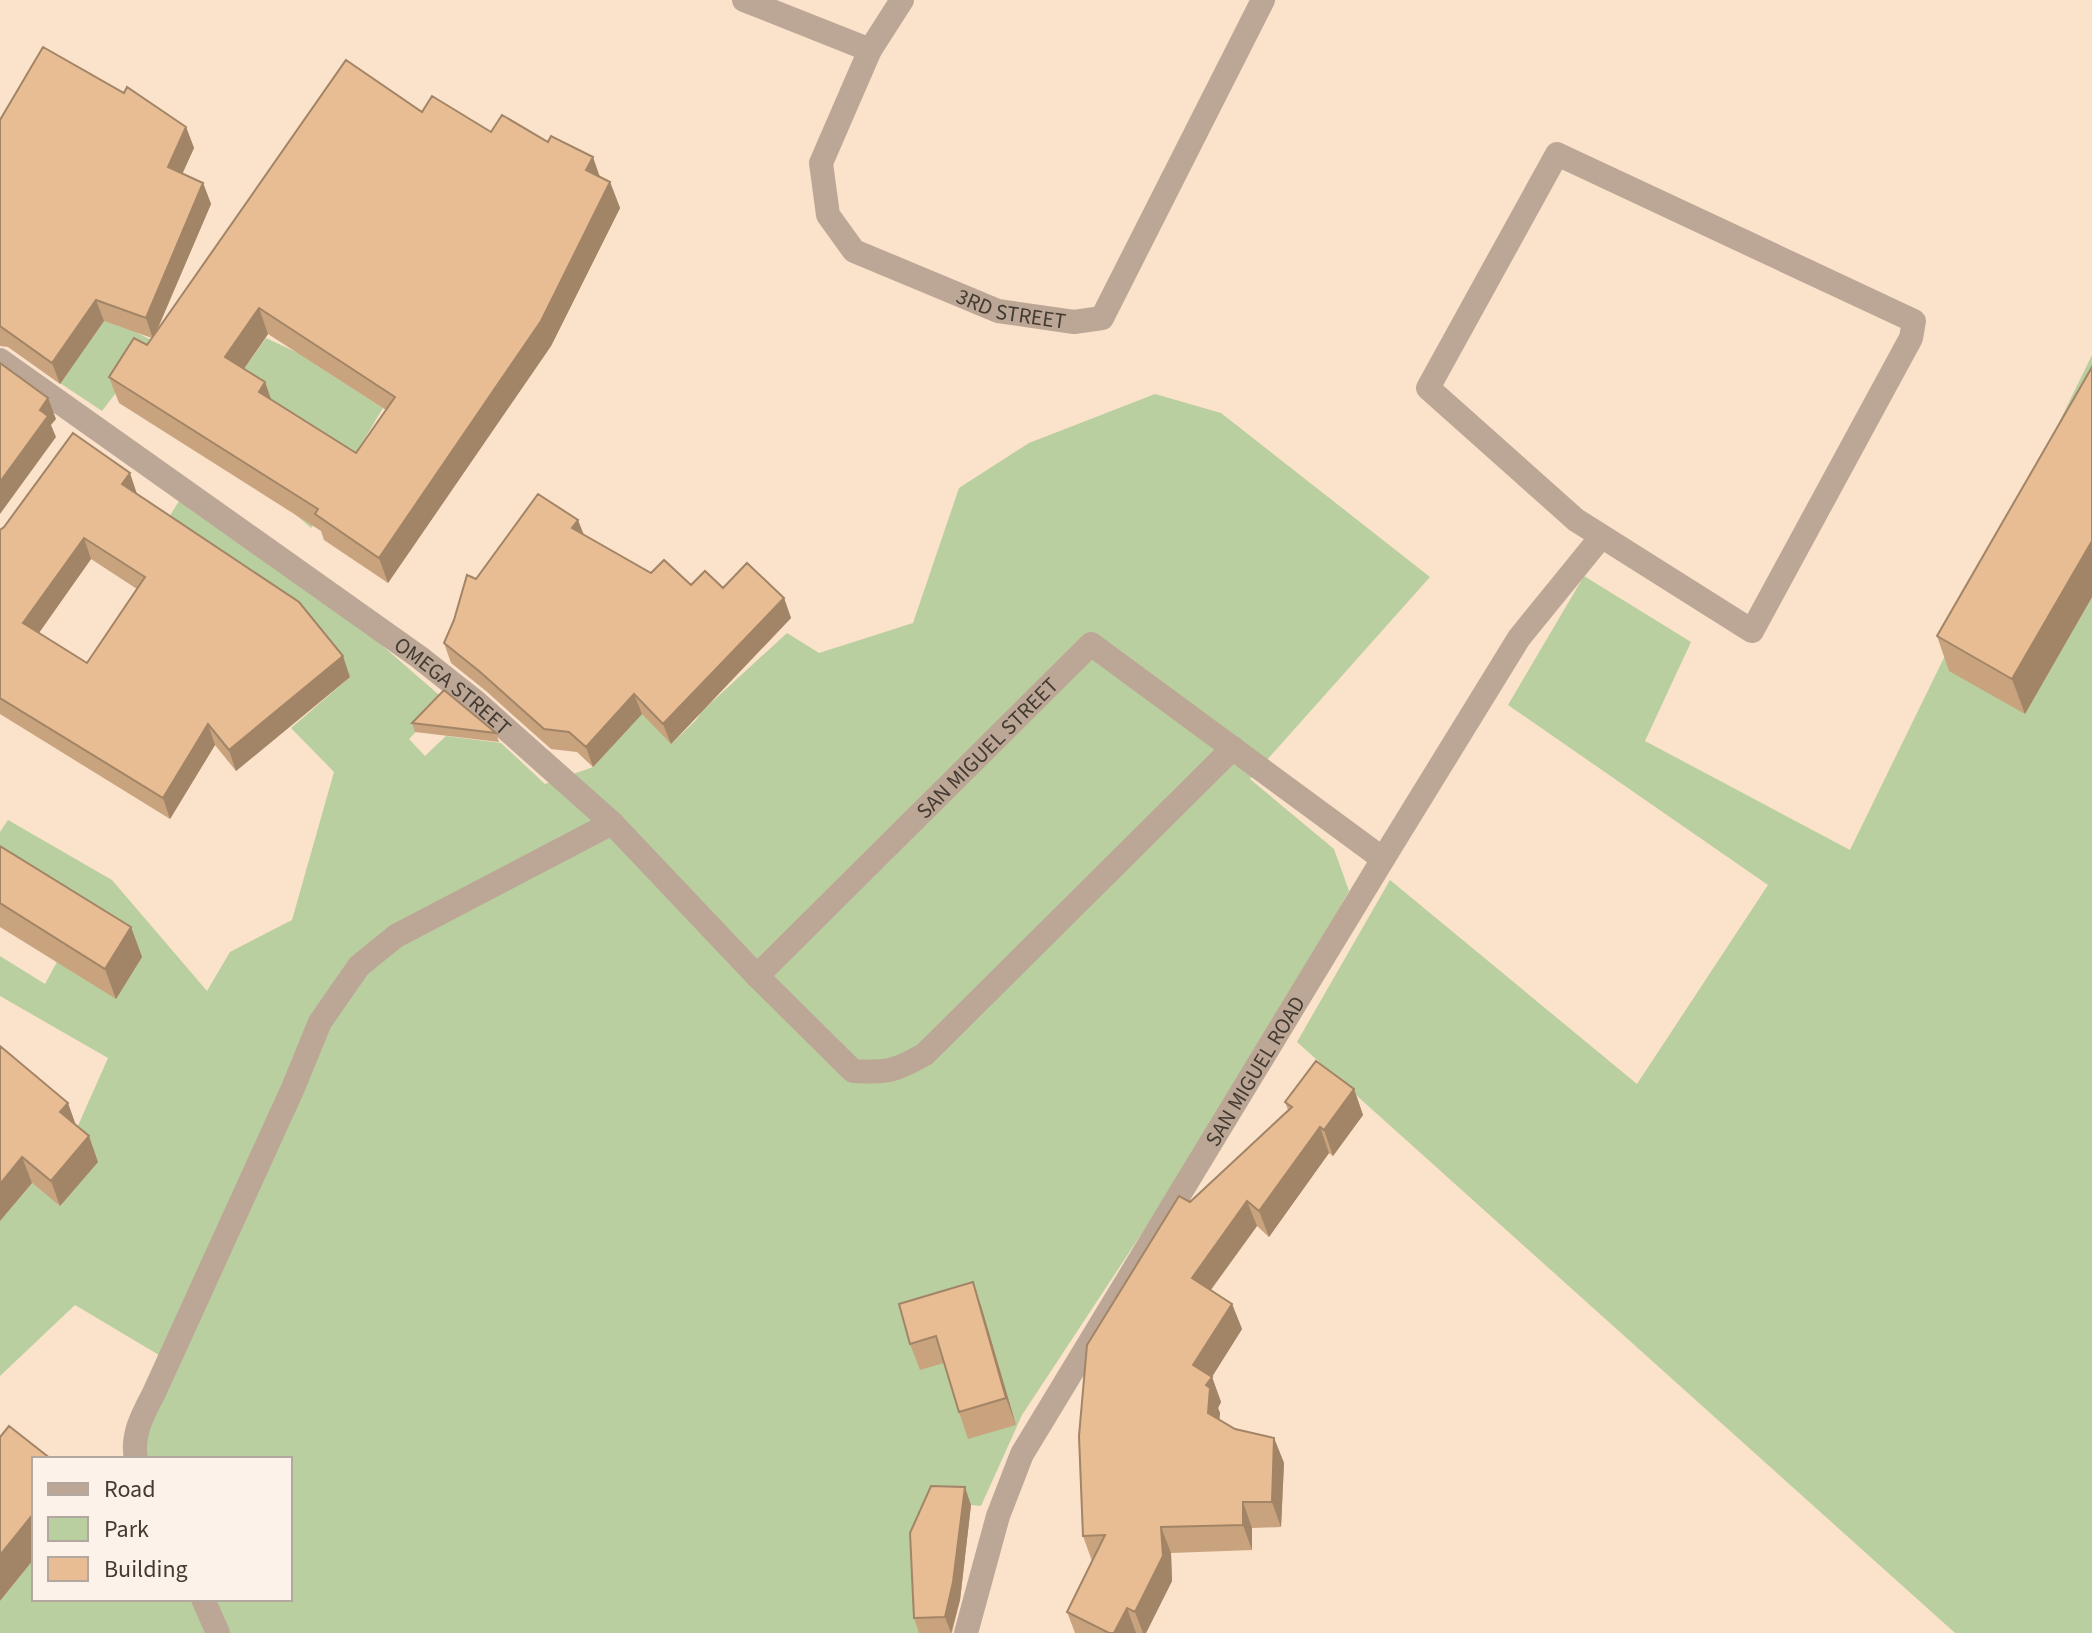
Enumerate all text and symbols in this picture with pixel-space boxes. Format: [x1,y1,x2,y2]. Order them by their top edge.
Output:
street label: 3RD STREET [951,280,1068,338]
street label: OMEGA STREET [387,629,518,744]
street label: SAN MIGUEL STREET [909,670,1066,826]
street label: SAN MIGUEL ROAD [1197,990,1313,1153]
legend [32,1457,292,1601]
text: Road [104,1472,156,1507]
text: Park [104,1512,149,1547]
text: Building [104,1552,188,1587]

